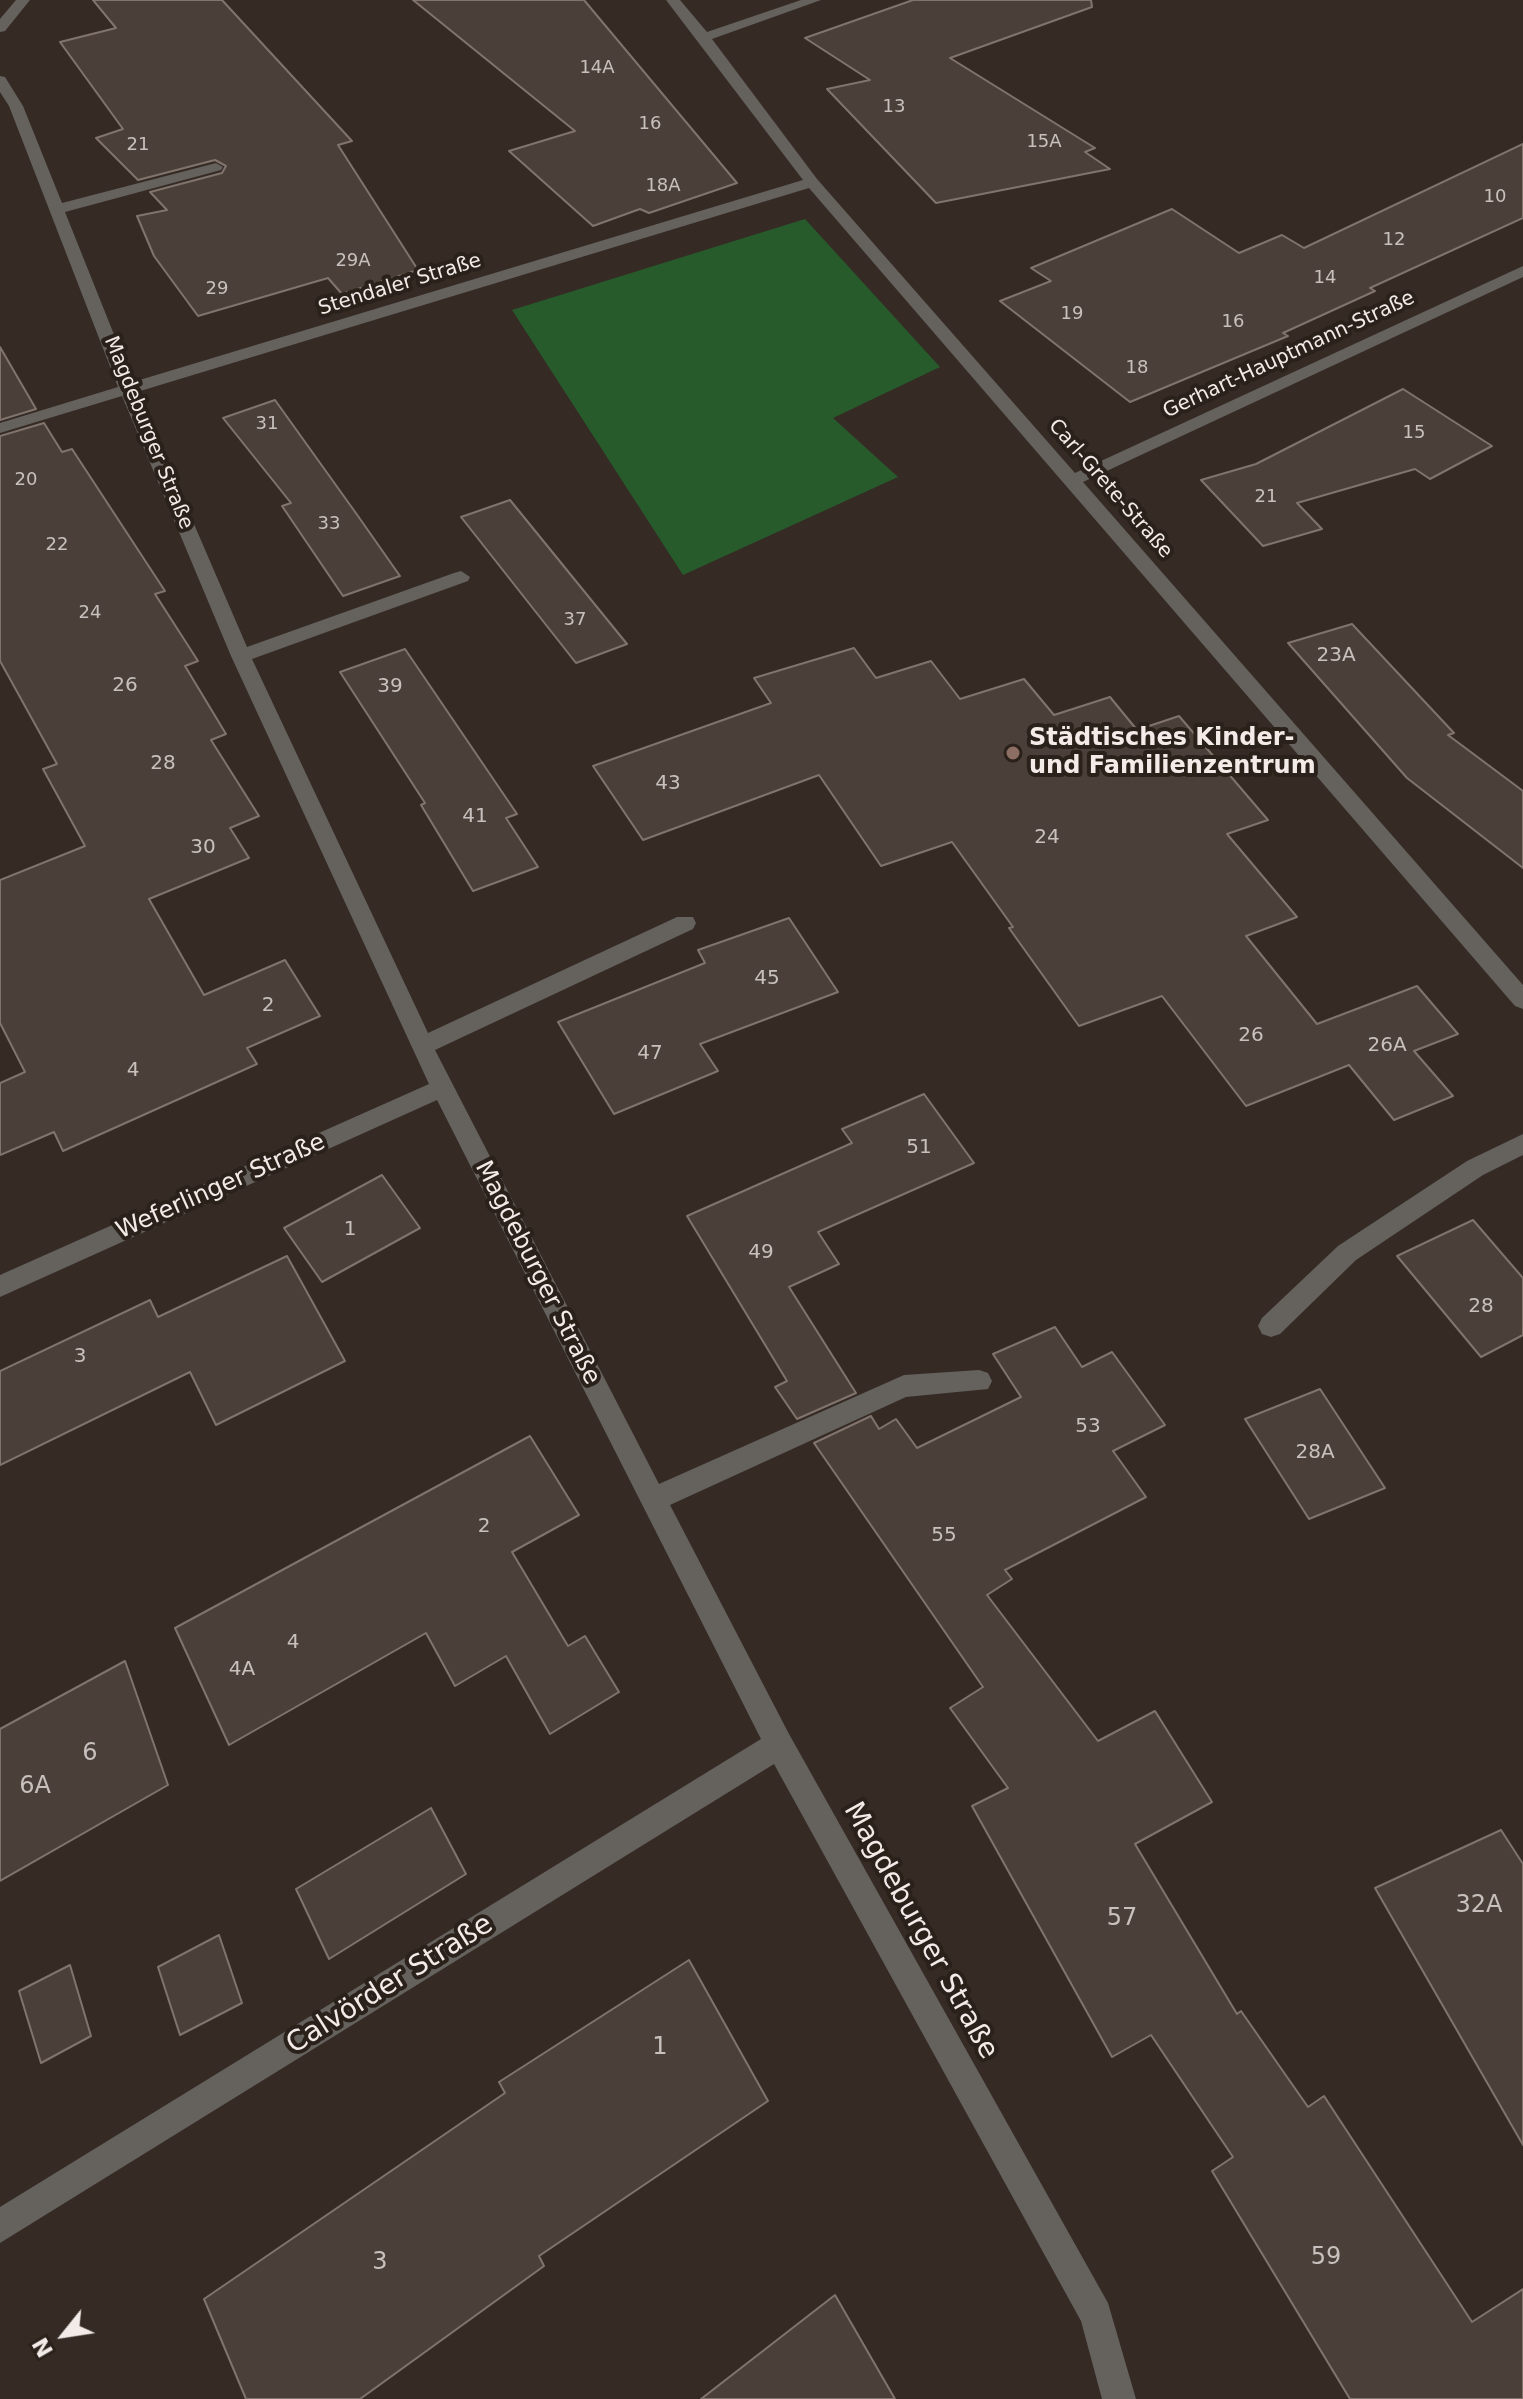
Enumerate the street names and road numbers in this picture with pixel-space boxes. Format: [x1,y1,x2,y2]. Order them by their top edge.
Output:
street label: Stendaler Straße [316,249,484,321]
street label: Gerhart-Hauptmann-Straße [1159,286,1419,424]
street label: Magdeburger Straße [98,333,198,533]
street label: Carl-Grete-Straße [1043,414,1177,564]
street label: Weferlinger Straße [112,1128,330,1246]
street label: Magdeburger Straße [468,1156,606,1390]
street label: Magdeburger Straße [835,1797,1005,2065]
street label: Calvörder Straße [281,1908,499,2062]

